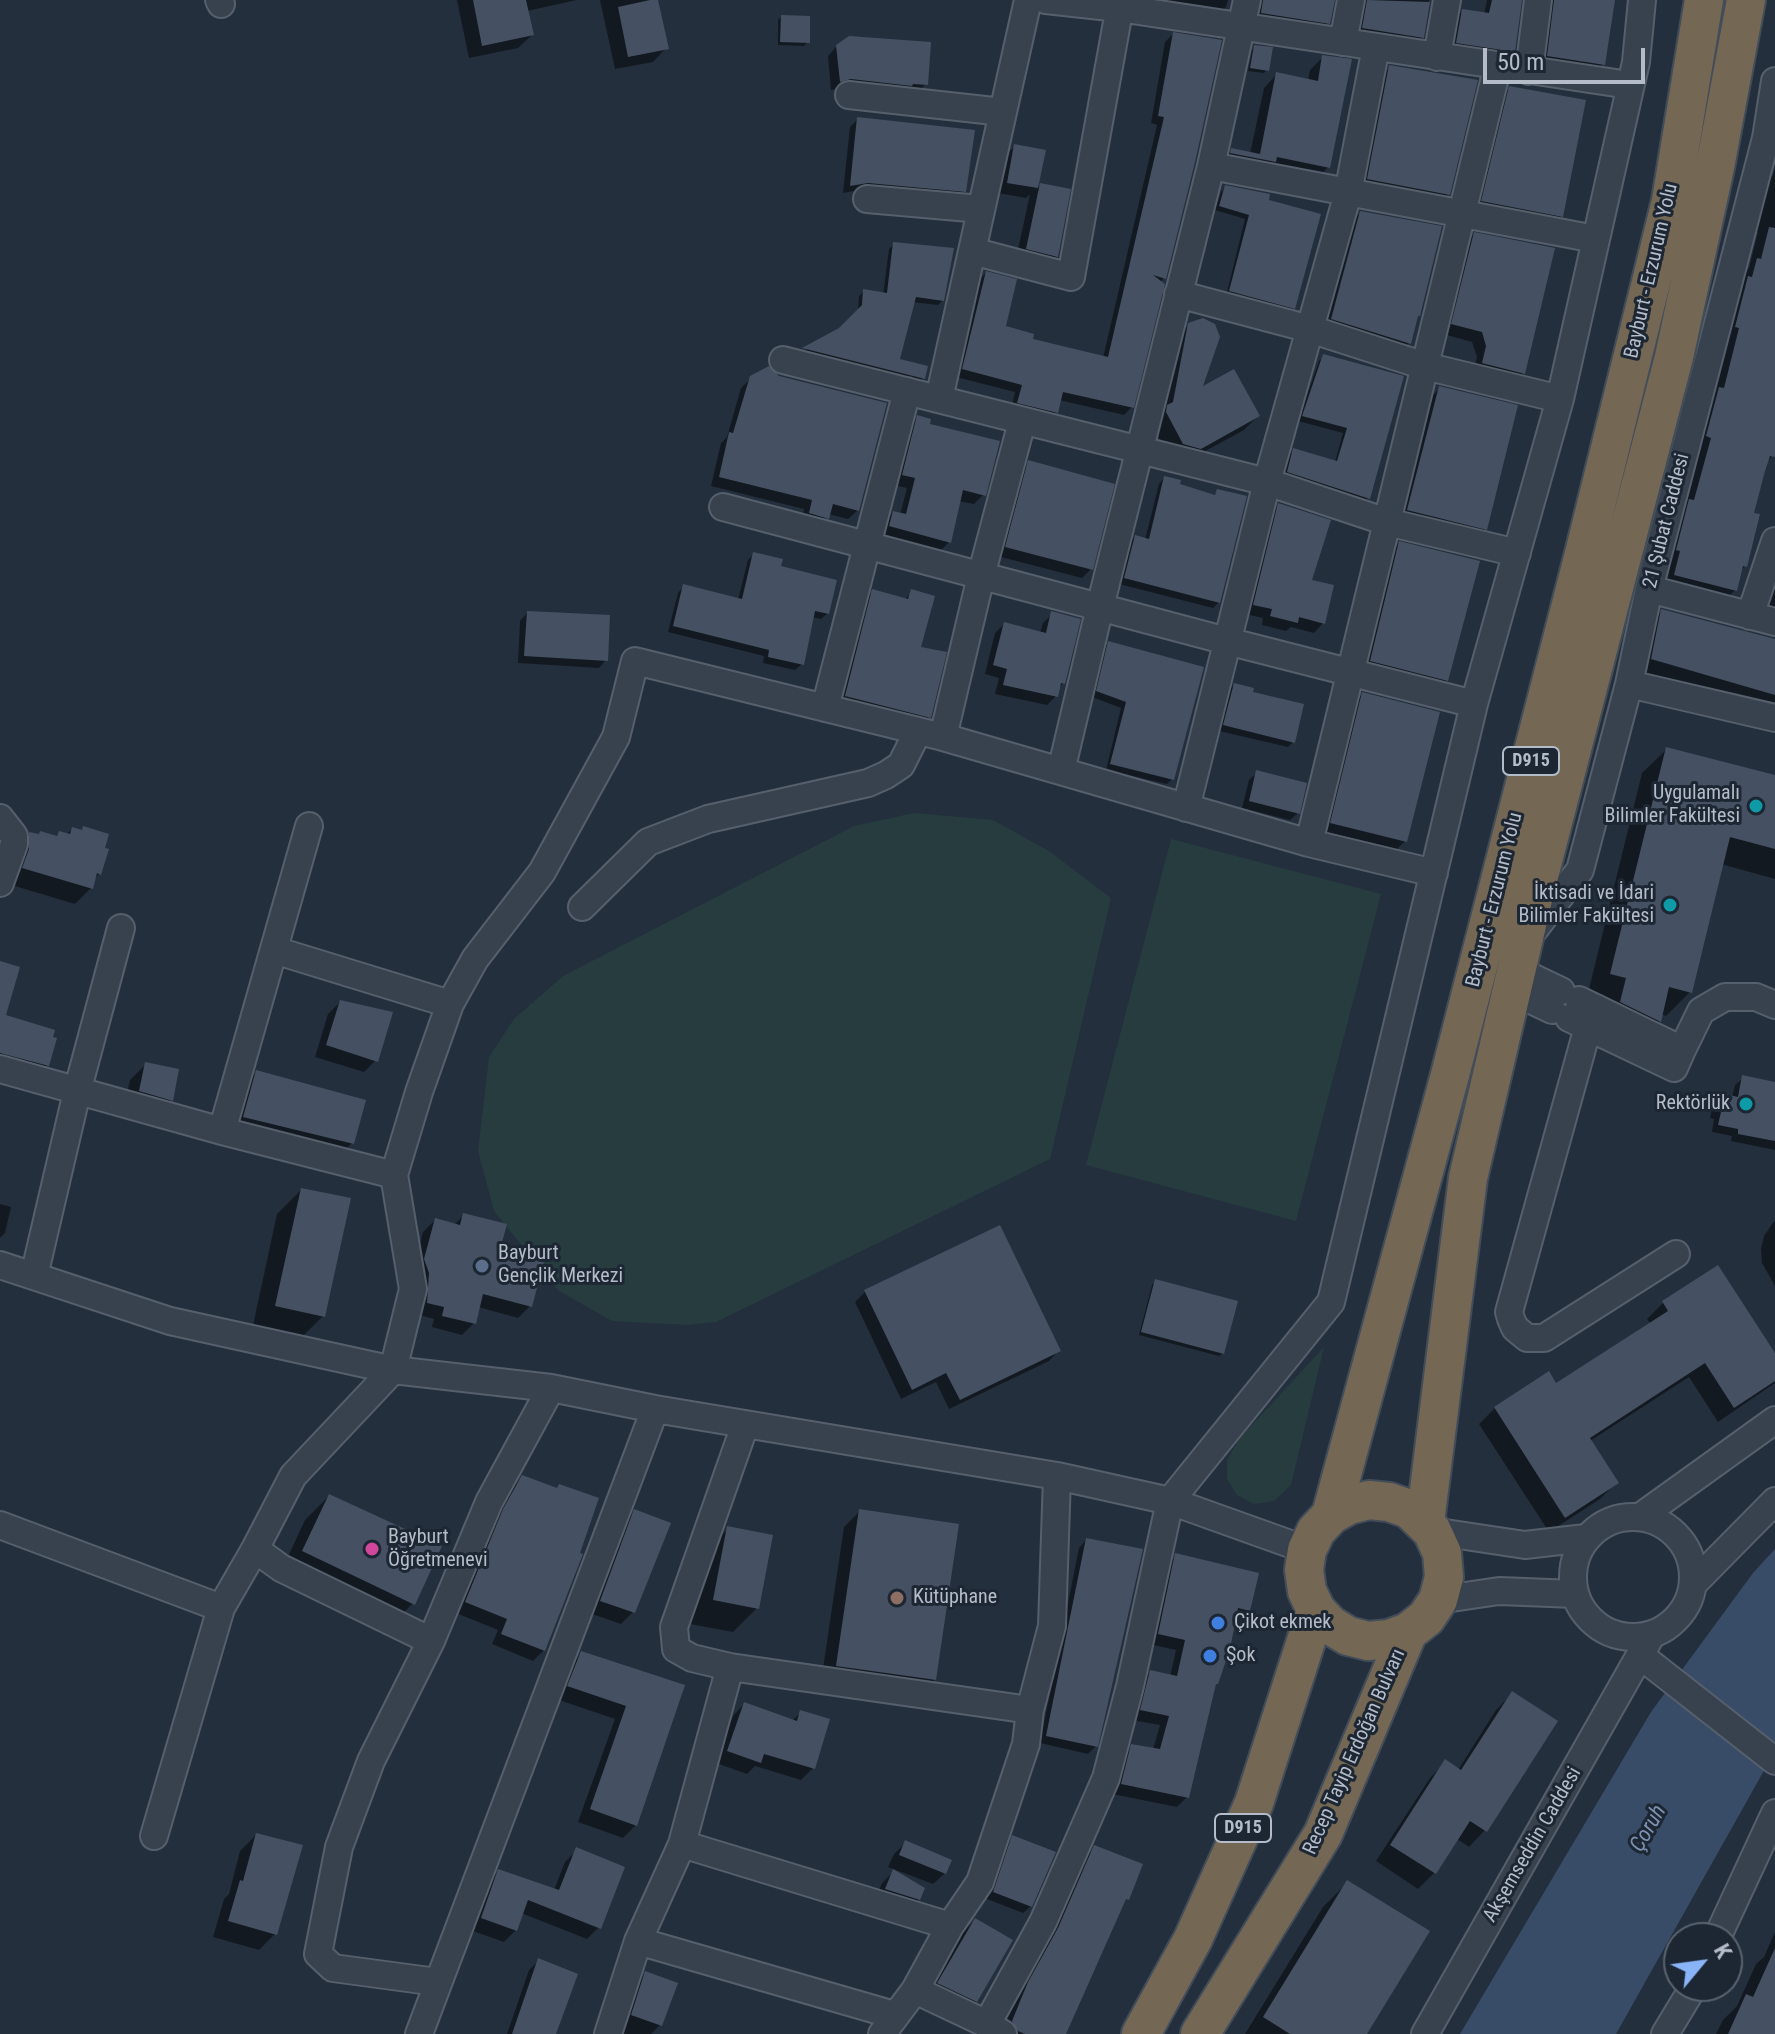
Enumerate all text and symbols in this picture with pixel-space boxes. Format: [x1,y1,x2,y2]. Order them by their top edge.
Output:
scale bar [1487,32,1649,82]
text: 50 m [1497,48,1544,76]
street label: Bayburt - Erzurum Yolu [1620,181,1684,361]
street label: 21 Şubat Caddesi [1639,451,1695,591]
road number: D915 [1503,747,1559,775]
place label: Uygulamalı Bilimler Fakültesi [1604,782,1740,829]
marker: Uygulamalı Bilimler Fakültesi [1747,797,1765,815]
street label: Bayburt - Erzurum Yolu [1462,810,1528,990]
place label: İktisadi ve İdari Bilimler Fakültesi [1518,882,1654,929]
marker: İktisadi ve İdari Bilimler Fakültesi [1661,896,1679,914]
place label: Rektörlük [1656,1092,1730,1116]
marker: Rektörlük [1737,1095,1755,1113]
place label: Bayburt Gençlik Merkezi [498,1242,623,1289]
marker: Bayburt Gençlik Merkezi [473,1257,491,1275]
place label: Bayburt Öğretmenevi [388,1526,488,1573]
marker: Bayburt Öğretmenevi [363,1540,381,1558]
place label: Kütüphane [913,1586,997,1610]
marker: Kütüphane [888,1589,906,1607]
place label: Çikot ekmek [1234,1611,1331,1635]
marker: Çikot ekmek [1209,1614,1227,1632]
place label: Şok [1226,1644,1255,1668]
street label: Recep Tayip Erdoğan Bulvarı [1299,1645,1411,1859]
marker: Şok [1201,1647,1219,1665]
street label: Akşemseddin Caddesi [1479,1763,1587,1927]
water label: Çoruh [1625,1801,1673,1857]
road number: D915 [1215,1814,1271,1842]
north arrow [1663,1922,1743,2002]
text: K [1709,1940,1737,1962]

